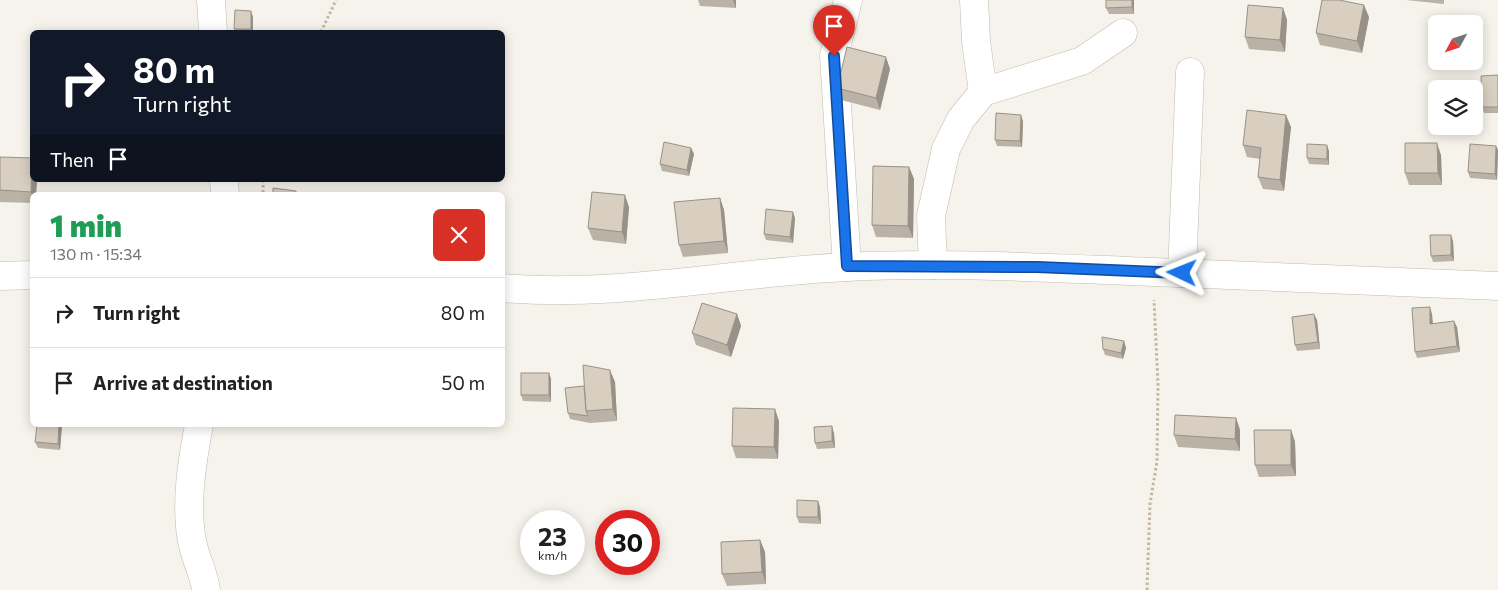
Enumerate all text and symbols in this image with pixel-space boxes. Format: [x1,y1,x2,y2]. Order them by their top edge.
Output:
pin [813,5,855,56]
icon: arrive [820,12,848,40]
north arrow [1428,15,1482,70]
map controls [1428,15,1483,135]
text: 80 m [133,47,215,90]
icon: right [50,50,115,115]
button: layers [1428,80,1483,135]
text: Turn right [133,90,231,117]
icon: arrive [104,145,132,173]
text: Then [50,148,94,171]
text: 1 min [50,206,122,243]
button: close [433,209,485,261]
text: 130 m · 15:34 [50,244,142,263]
position arrow [1155,246,1207,298]
icon: right [50,299,78,327]
text: Turn right [93,301,180,324]
text: 80 m [441,301,485,324]
icon: arrive [50,369,78,397]
text: Arrive at destination [93,371,273,394]
text: 50 m [441,371,485,394]
speed limit sign: 30 [595,510,660,575]
text: 23 [538,521,567,551]
text: km/h [538,548,567,562]

